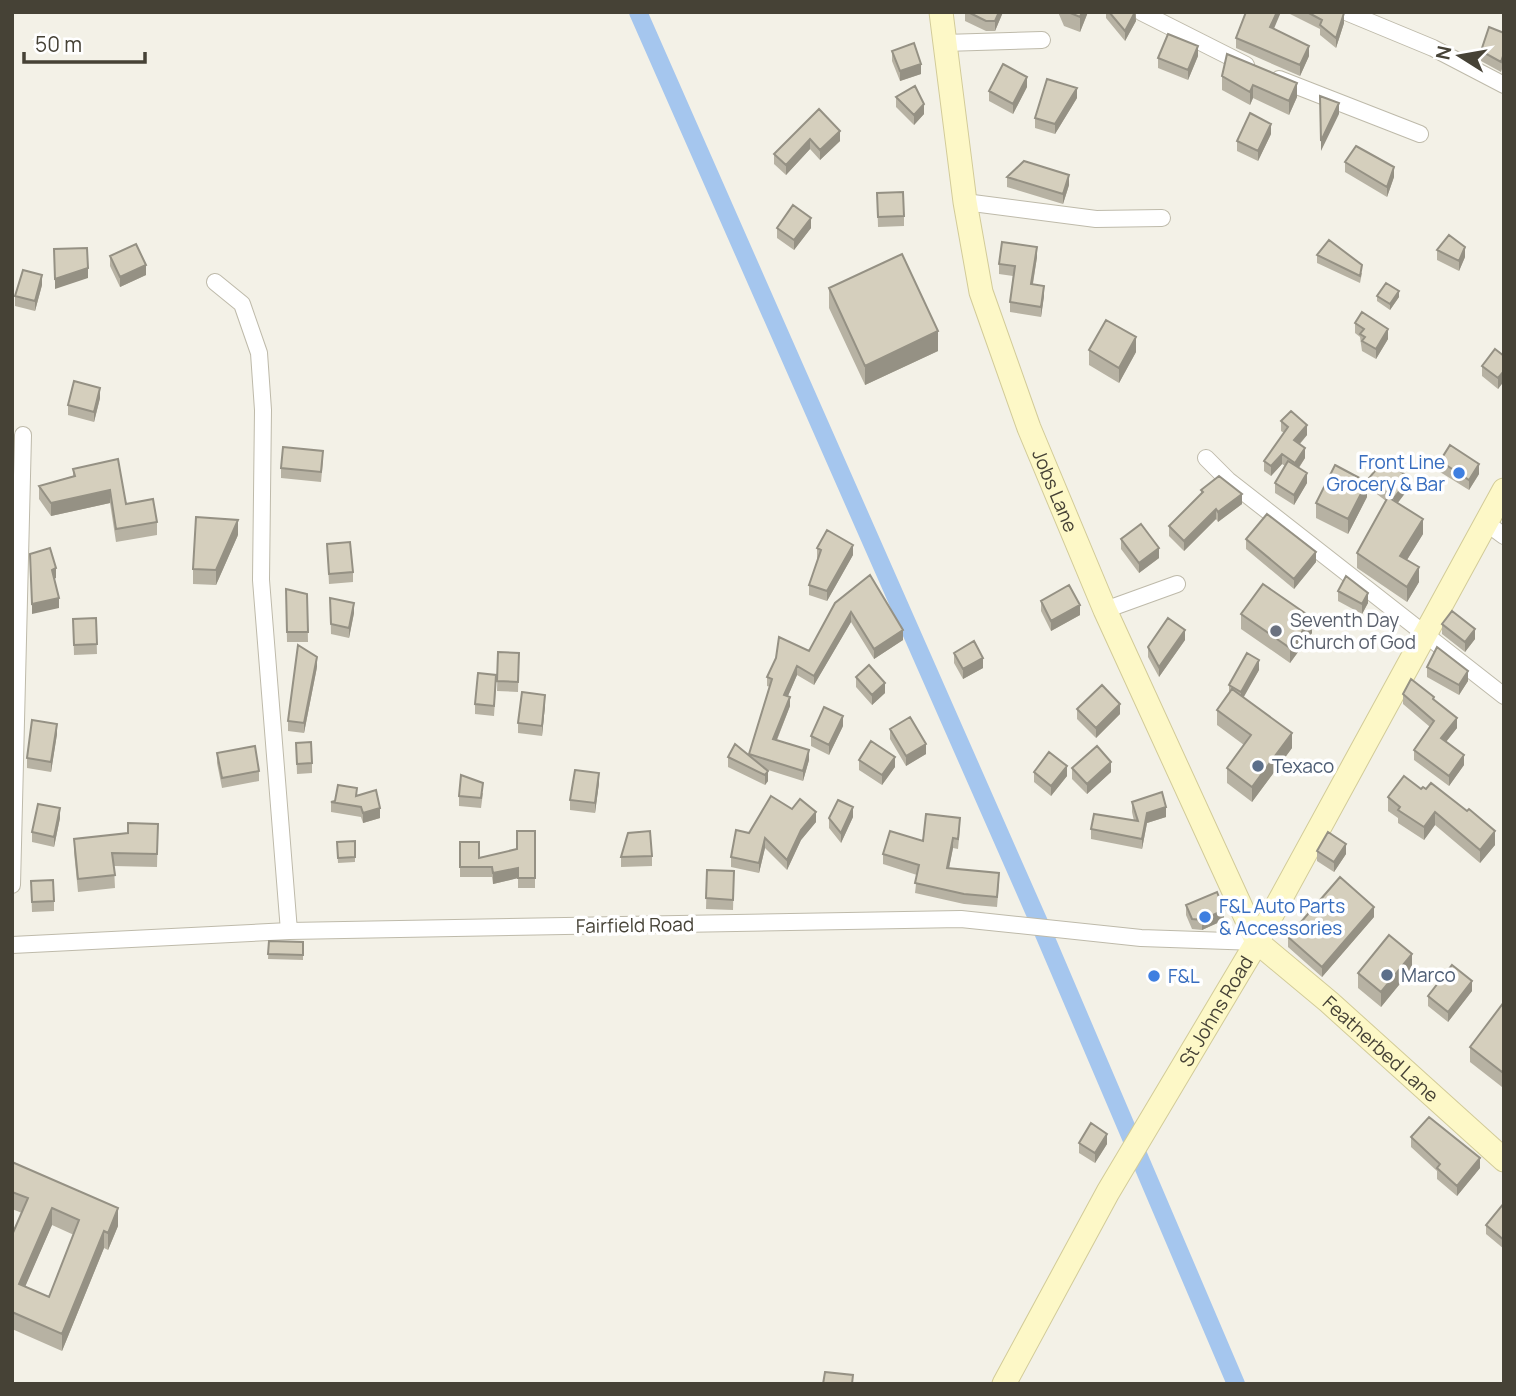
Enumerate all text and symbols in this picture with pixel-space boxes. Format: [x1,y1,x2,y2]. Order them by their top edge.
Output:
scale bar [24,21,145,65]
north arrow [1425,21,1495,91]
text: 50 m [35,30,82,58]
text: N [1429,44,1457,62]
street label: Jobs Lane [1026,445,1084,536]
place label: Front Line Grocery & Bar [1327,449,1445,497]
marker: Front Line Grocery & Bar [1451,465,1467,481]
place label: Seventh Day Church of God [1290,607,1416,655]
marker: Seventh Day Church of God [1268,623,1284,639]
place label: Texaco [1272,753,1334,779]
marker: Texaco [1250,758,1266,774]
place label: F&L Auto Parts & Accessories [1219,893,1345,941]
marker: F&L Auto Parts & Accessories [1197,909,1213,925]
street label: Fairfield Road [576,911,694,939]
street label: St Johns Road [1173,951,1259,1071]
place label: Marco [1401,962,1456,988]
place label: F&L [1168,963,1200,989]
marker: Marco [1379,967,1395,983]
marker: F&L [1146,968,1162,984]
street label: Featherbed Lane [1317,990,1444,1108]

